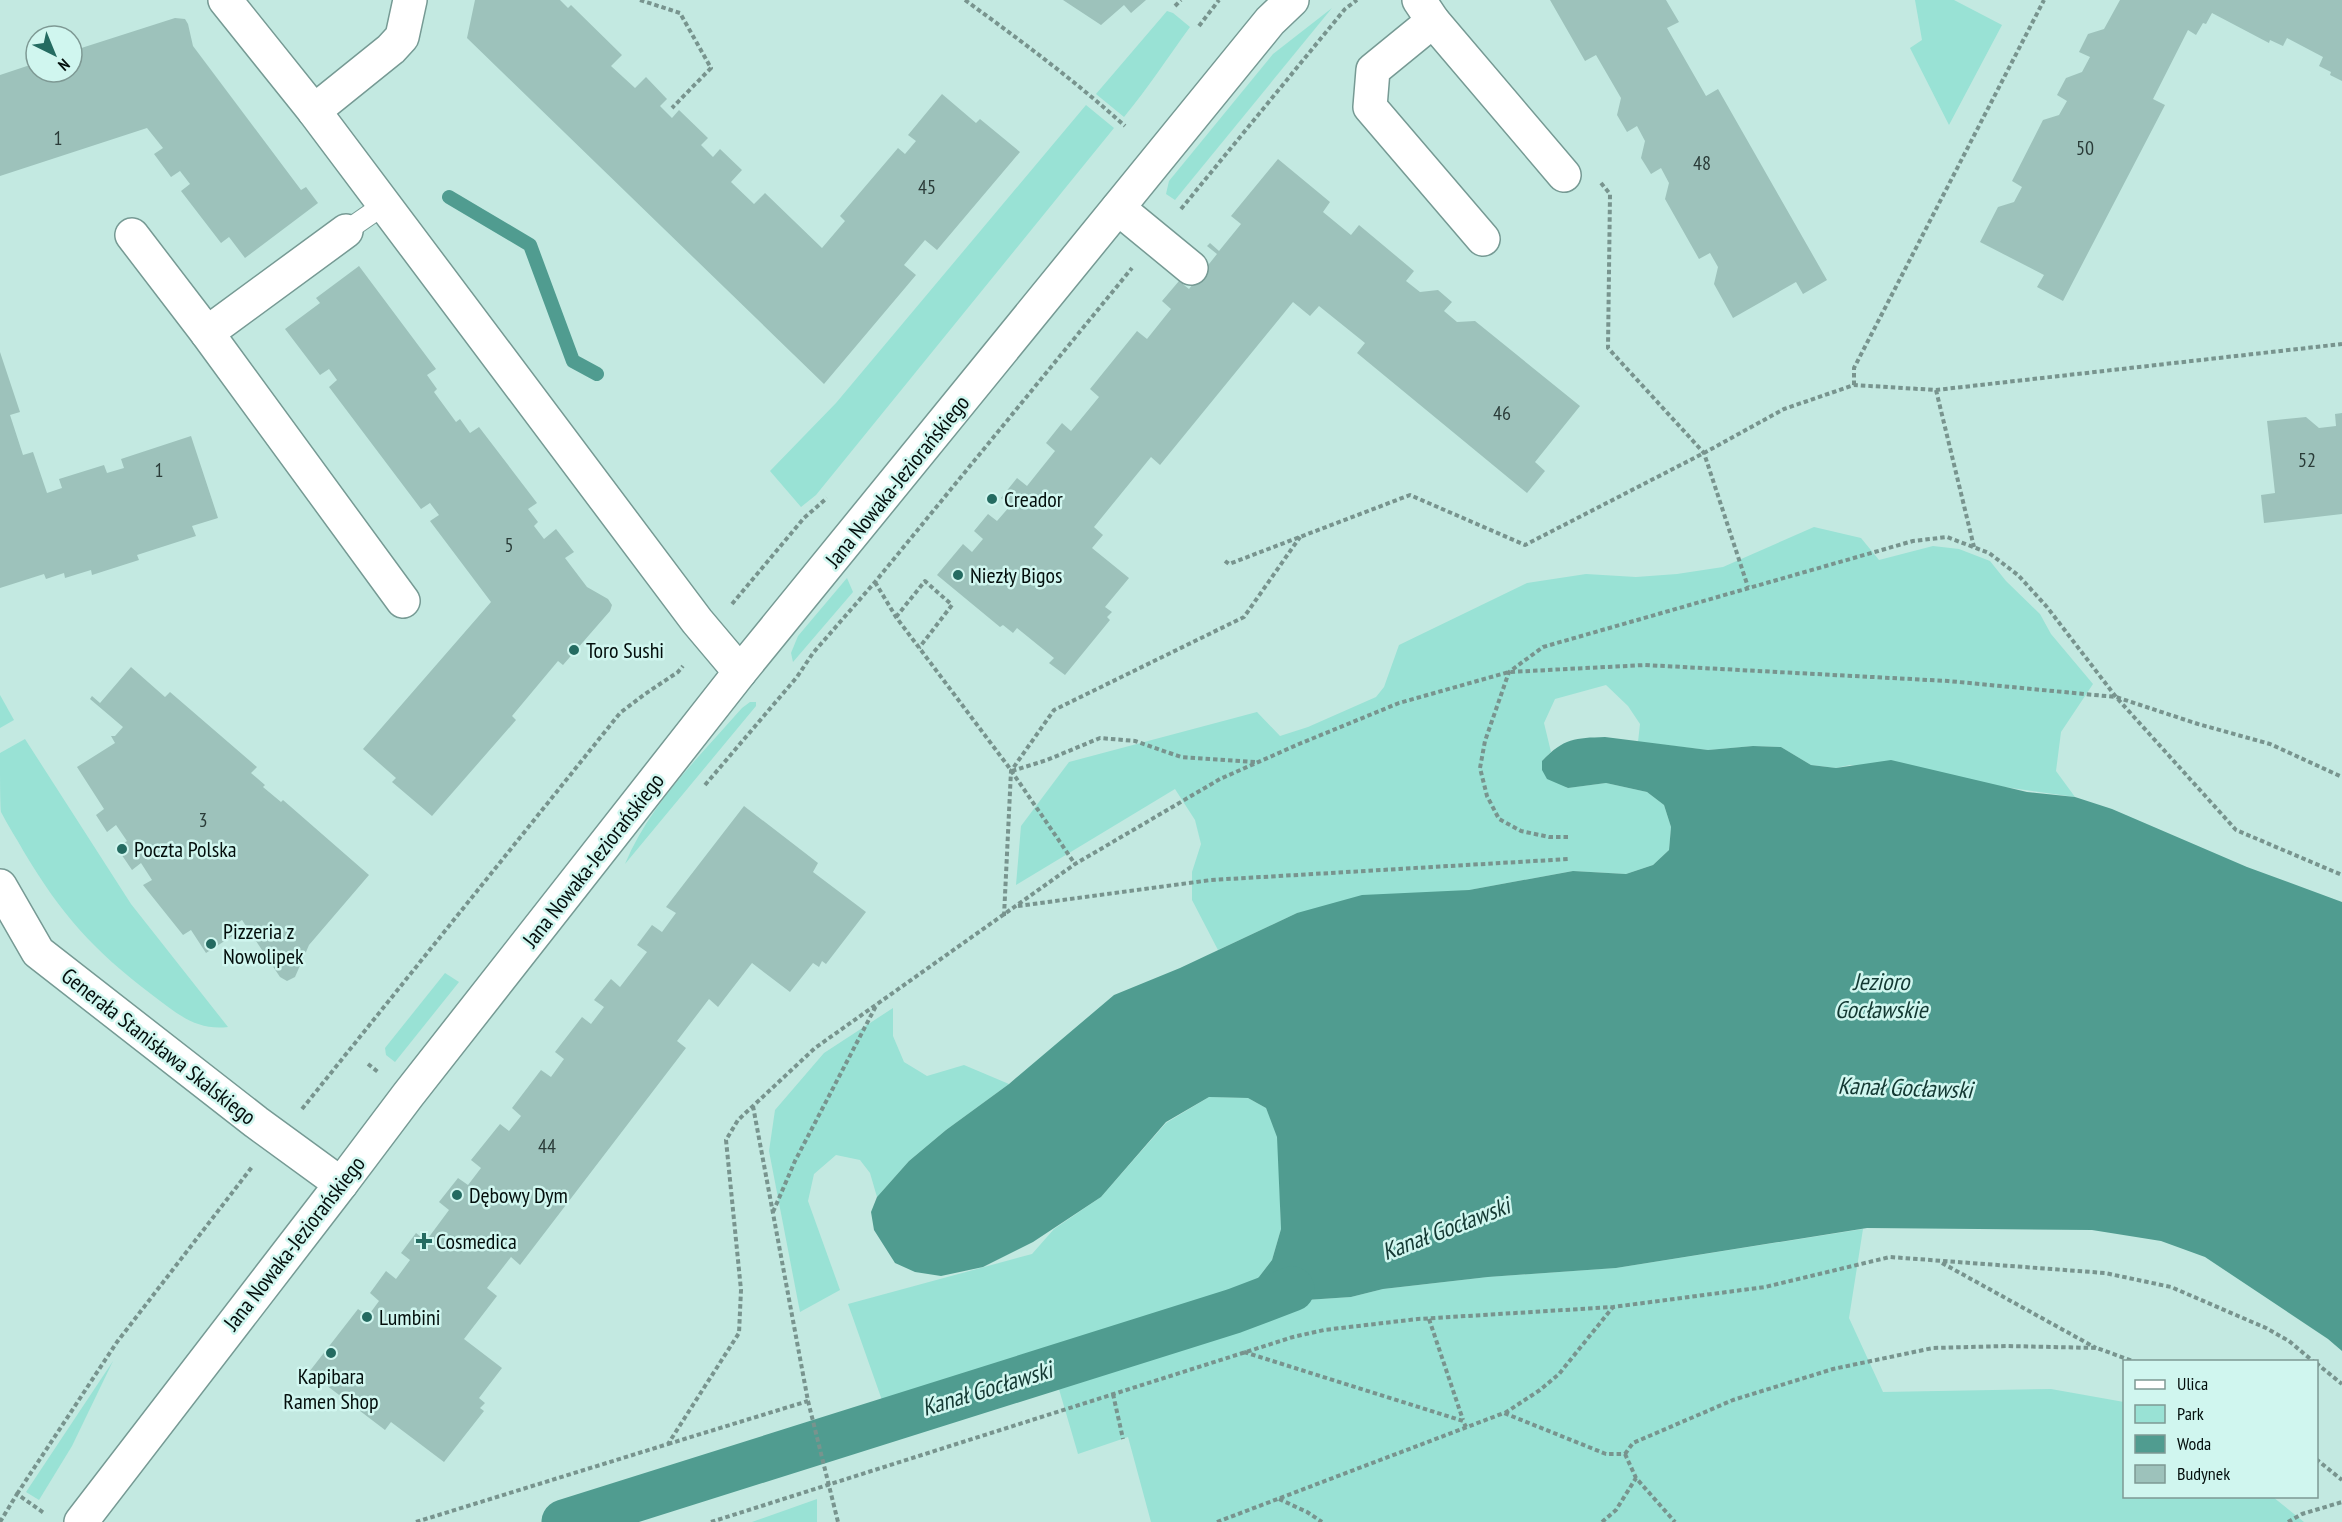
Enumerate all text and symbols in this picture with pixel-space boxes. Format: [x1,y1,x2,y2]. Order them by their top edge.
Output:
north arrow [24,24,84,84]
text: N [54,55,74,75]
house number: 1 [54,125,63,151]
house number: 50 [2076,135,2094,161]
house number: 48 [1693,150,1711,176]
house number: 45 [918,174,936,200]
street label: Jana Nowaka-Jeziorańskiego [818,389,975,574]
house number: 46 [1493,400,1511,426]
house number: 52 [2298,447,2316,473]
house number: 1 [155,457,164,483]
place label: Creador [1004,485,1063,513]
marker: Creador [985,492,999,506]
house number: 5 [505,532,514,558]
place label: Niezły Bigos [970,561,1062,589]
marker: Niezły Bigos [951,568,965,582]
place label: Toro Sushi [586,636,664,664]
marker: Toro Sushi [567,643,581,657]
street label: Jana Nowaka-Jeziorańskiego [516,767,670,954]
house number: 3 [199,807,208,833]
place label: Poczta Polska [134,835,236,863]
marker: Poczta Polska [115,842,129,856]
place label: Pizzeria z Nowolipek [223,917,304,970]
marker: Pizzeria z Nowolipek [204,937,218,951]
street label: Generała Stanisława Skalskiego [56,961,262,1131]
water label: Jezioro Gocławskie [1835,966,1929,1025]
water label: Kanał Gocławski [1837,1070,1976,1105]
house number: 44 [538,1133,556,1159]
street label: Jana Nowaka-Jeziorańskiego [217,1150,371,1337]
place label: Dębowy Dym [469,1181,568,1209]
marker: Dębowy Dym [450,1188,464,1202]
water label: Kanał Gocławski [1377,1189,1517,1267]
place label: Cosmedica [436,1227,517,1255]
marker: Cosmedica [417,1234,431,1248]
place label: Lumbini [379,1303,440,1331]
marker: Lumbini [360,1310,374,1324]
marker: Kapibara Ramen Shop [324,1346,338,1360]
water label: Kanał Gocławski [918,1353,1058,1423]
legend [2123,1360,2318,1498]
place label: Kapibara Ramen Shop [283,1362,379,1415]
text: Ulica [2177,1372,2208,1395]
text: Park [2177,1402,2204,1425]
text: Woda [2177,1432,2211,1455]
text: Budynek [2177,1462,2230,1485]

